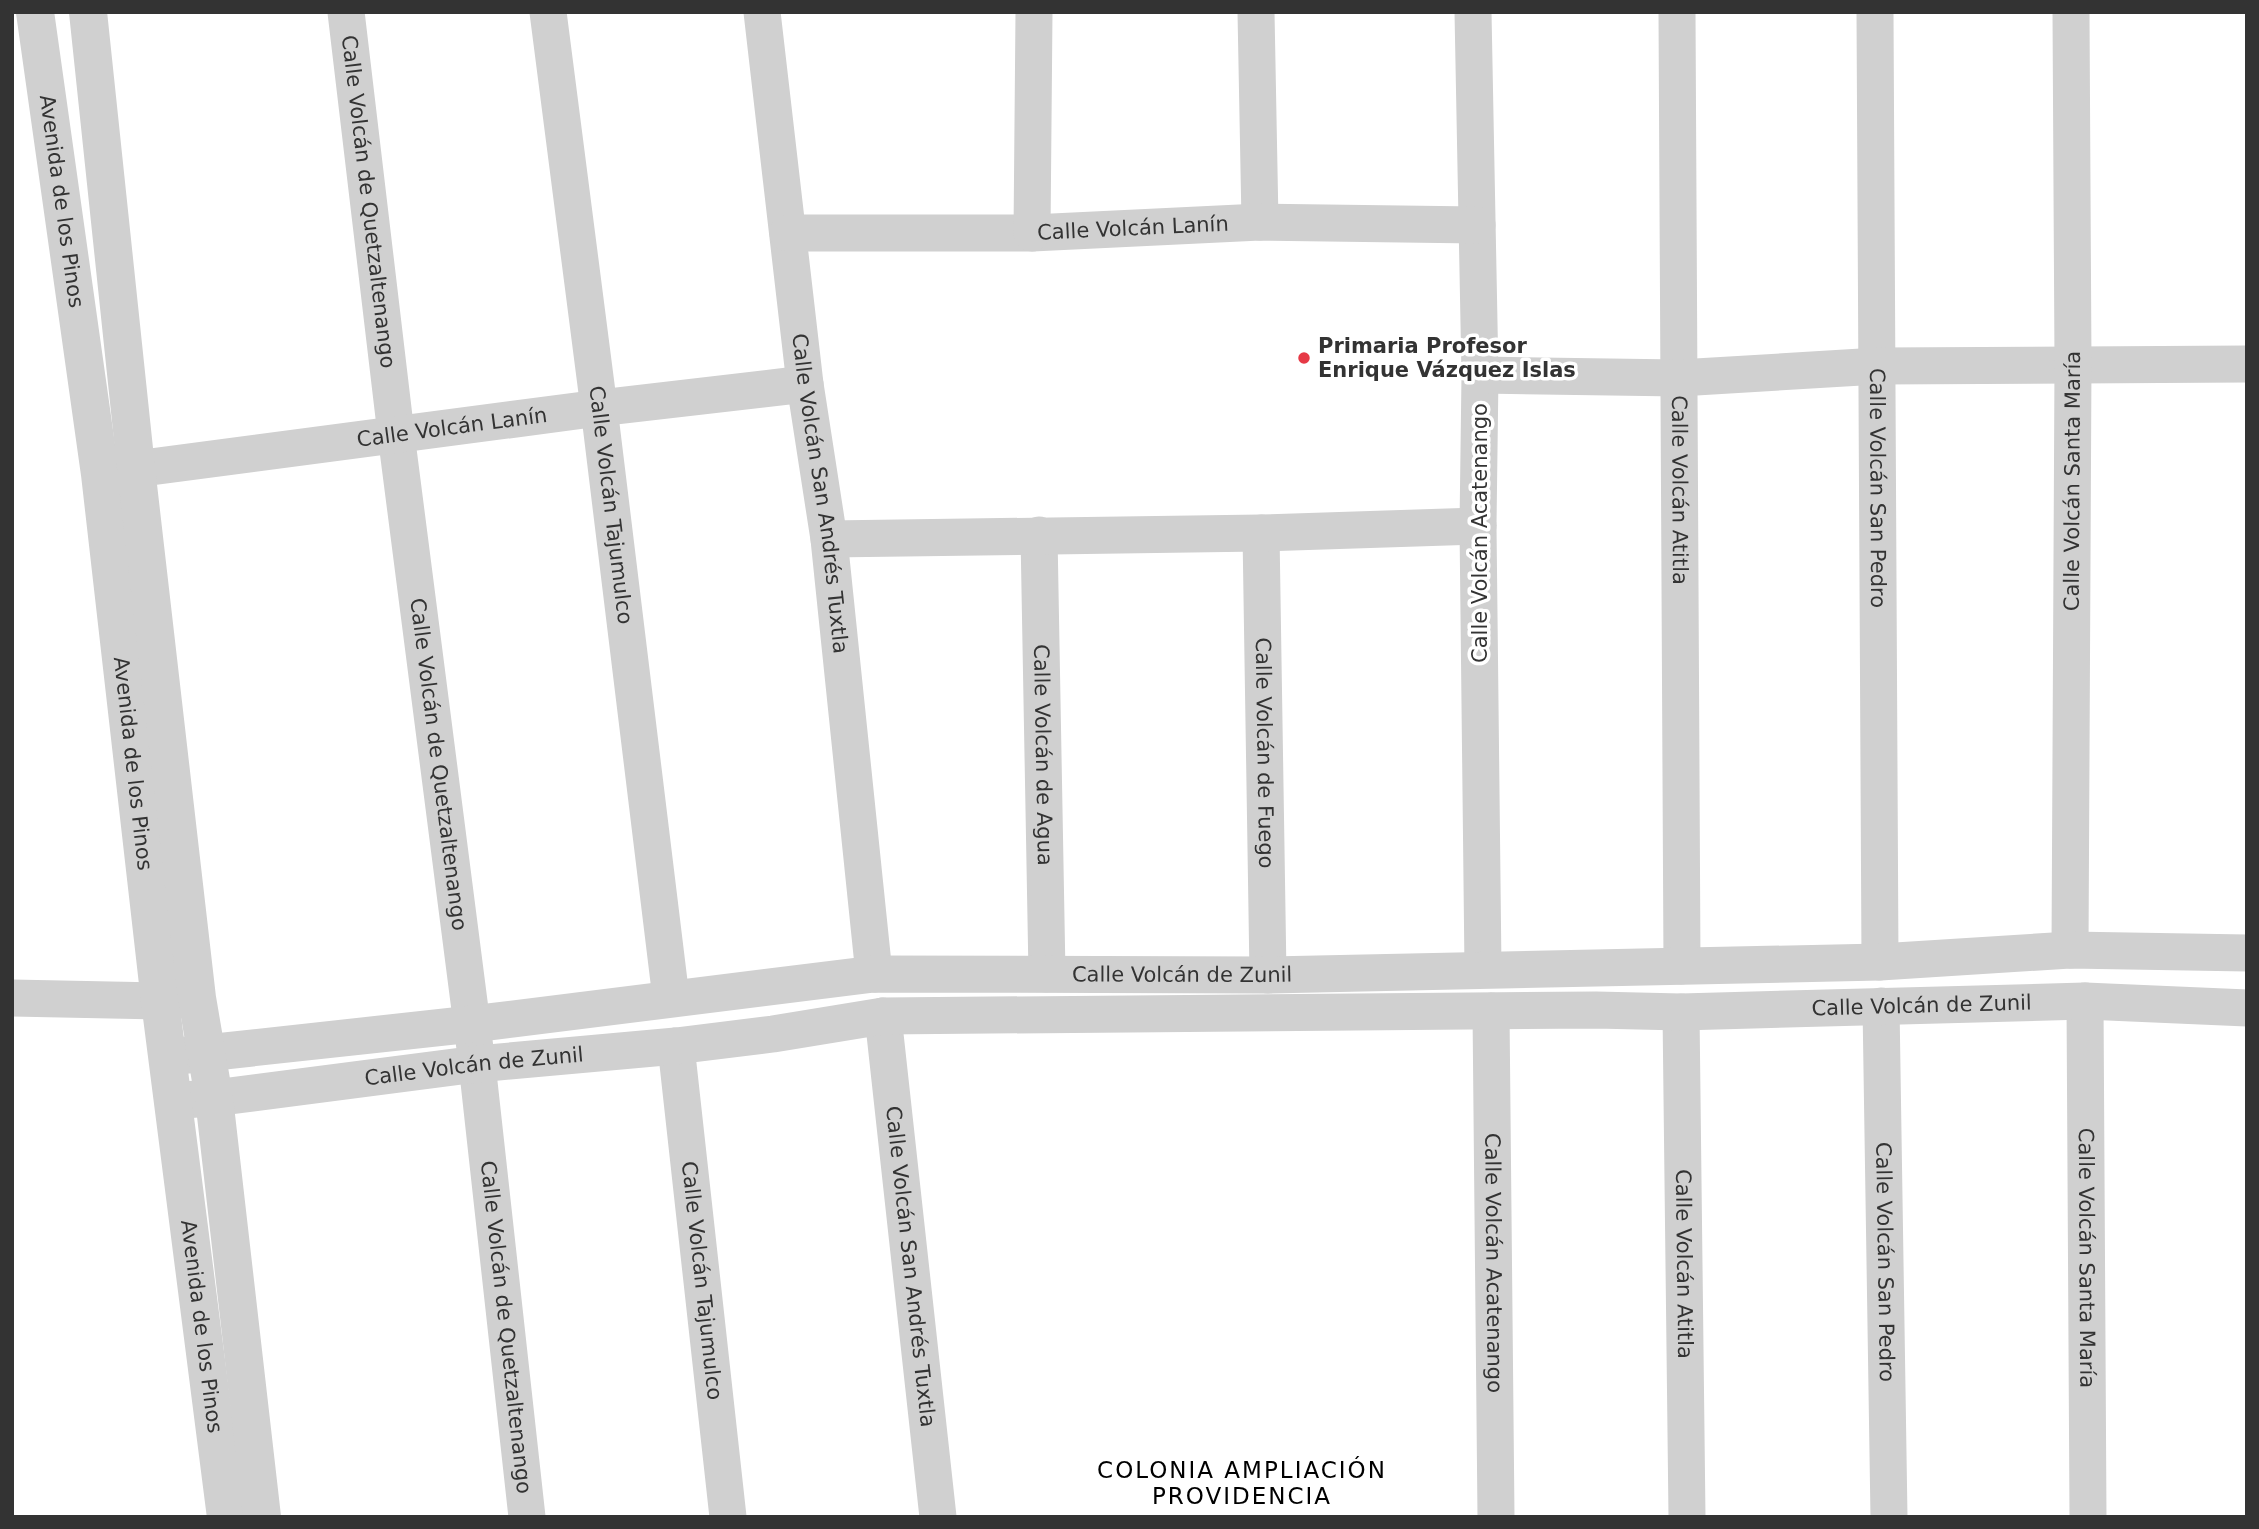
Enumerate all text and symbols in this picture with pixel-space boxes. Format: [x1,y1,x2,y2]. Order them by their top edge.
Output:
street label: Calle Volcán de Quetzaltenango [337,34,400,370]
street label: Avenida de los Pinos [35,93,88,309]
street label: Calle Volcán Lanín [1037,212,1229,245]
street label: Calle Volcán San Andrés Tuxtla [787,332,853,655]
place label: Primaria Profesor Enrique Vázquez Islas [1318,334,1576,382]
marker: Primaria Profesor Enrique Vázquez Islas [1296,350,1312,366]
street label: Calle Volcán Santa María [2060,351,2085,611]
street label: Calle Volcán San Pedro [1865,368,1890,608]
street label: Calle Volcán Tajumulco [584,384,637,626]
street label: Calle Volcán Atitla [1667,395,1692,585]
street label: Calle Volcán Lanín [355,403,549,452]
street label: Calle Volcán Acatenango [1468,403,1492,663]
street label: Calle Volcán de Quetzaltenango [405,597,472,932]
street label: Calle Volcán de Fuego [1251,637,1278,869]
street label: Calle Volcán de Agua [1029,644,1057,866]
street label: Avenida de los Pinos [109,655,157,872]
street label: Calle Volcán de Zunil [1072,962,1293,987]
street label: Calle Volcán de Zunil [1811,990,2032,1020]
street label: Calle Volcán de Zunil [363,1042,585,1090]
street label: Calle Volcán San Andrés Tuxtla [881,1105,940,1428]
street label: Calle Volcán Santa María [2074,1128,2099,1388]
street label: Calle Volcán Acatenango [1480,1133,1507,1393]
street label: Calle Volcán San Pedro [1871,1142,1899,1382]
street label: Calle Volcán de Quetzaltenango [476,1159,536,1495]
street label: Calle Volcán Tajumulco [677,1160,727,1401]
street label: Calle Volcán Atitla [1671,1169,1697,1359]
street label: Avenida de los Pinos [176,1218,227,1435]
district label: COLONIA AMPLIACIÓN PROVIDENCIA [1097,1456,1387,1509]

